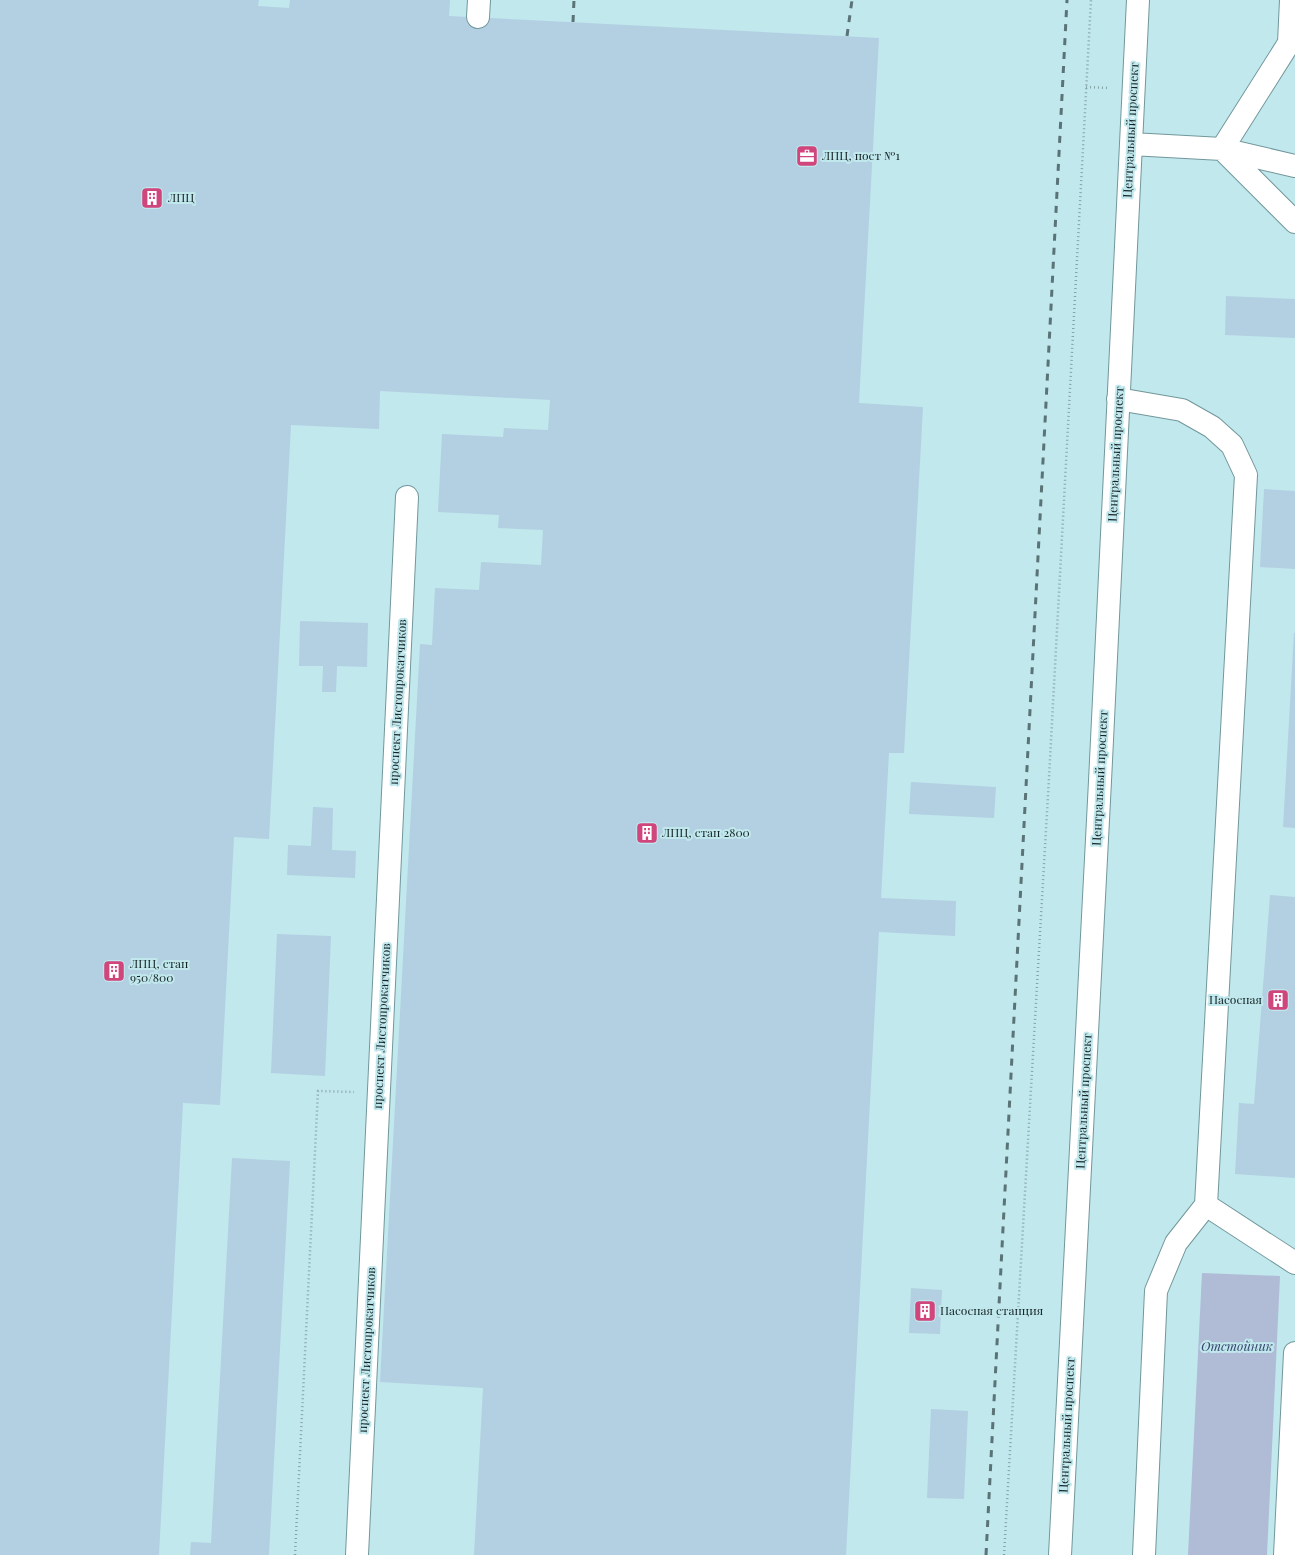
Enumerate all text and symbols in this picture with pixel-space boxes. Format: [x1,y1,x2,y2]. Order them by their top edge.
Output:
street label: Центральный проспект [1118,61,1142,198]
office icon: ЛПЦ, пост №1 [794,143,820,169]
place label: ЛПЦ, пост №1 [821,147,901,163]
building icon: ЛПЦ [139,185,165,211]
place label: ЛПЦ [167,189,195,205]
street label: Центральный проспект [1103,385,1127,522]
street label: проспект Листопрокатчиков [385,618,409,785]
street label: Центральный проспект [1087,709,1111,846]
building icon: ЛПЦ, стан 2800 [634,820,660,846]
place label: ЛПЦ, стан 2800 [661,824,750,840]
street label: проспект Листопрокатчиков [369,942,393,1109]
place label: ЛПЦ, стан 950/800 [129,955,188,985]
building icon: ЛПЦ, стан 950/800 [101,958,127,984]
building icon: Насосная [1265,987,1291,1013]
place label: Насосная [1209,991,1263,1007]
street label: Центральный проспект [1071,1032,1095,1169]
street label: проспект Листопрокатчиков [354,1266,378,1433]
building icon: Насосная станция [912,1298,938,1324]
place label: Насосная станция [940,1302,1044,1318]
water label: Отстойник [1201,1337,1273,1354]
street label: Центральный проспект [1054,1356,1078,1493]

